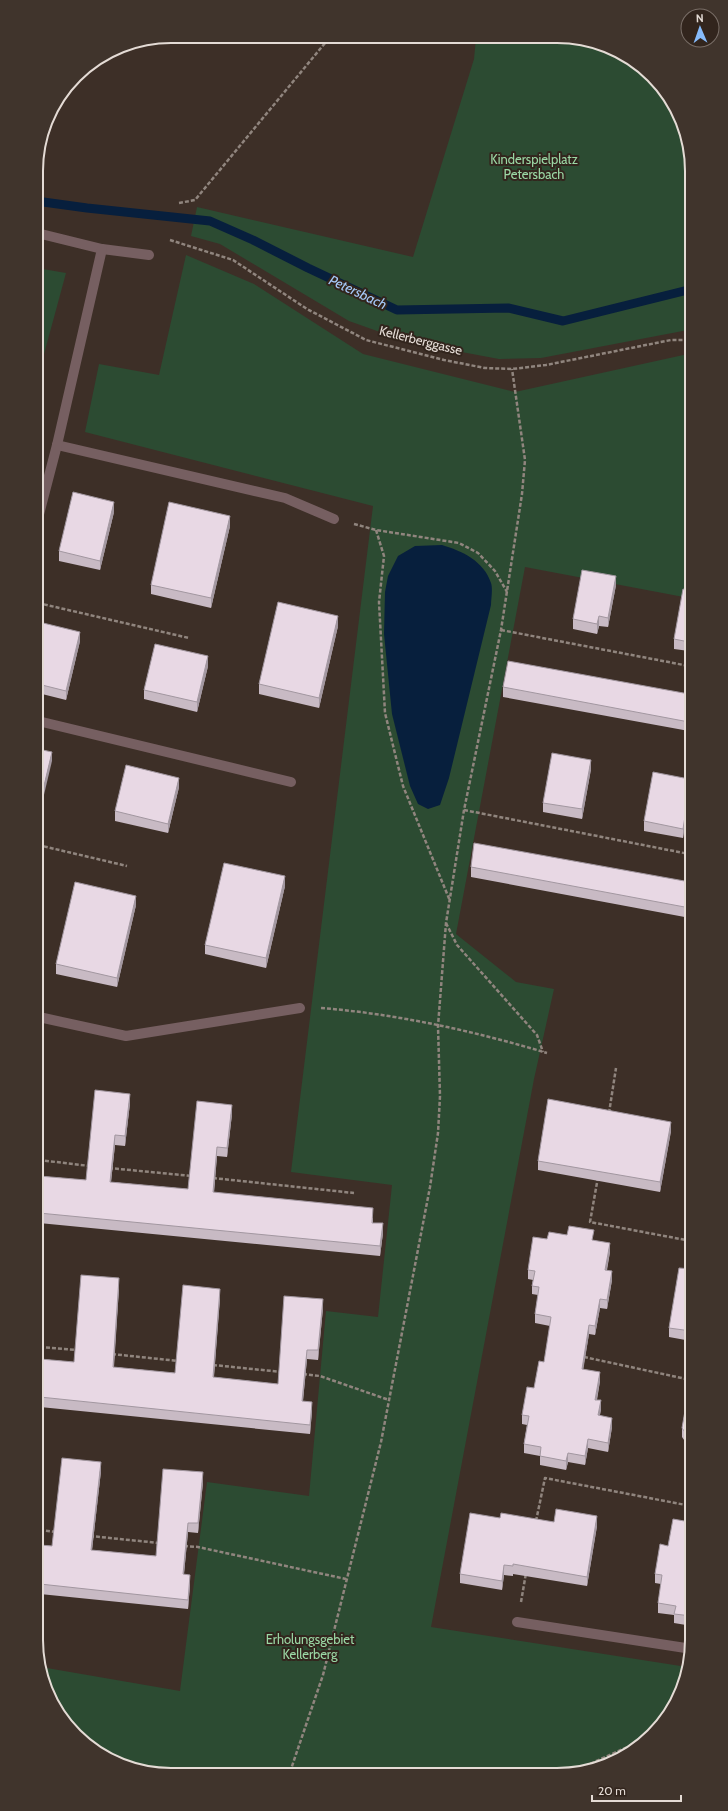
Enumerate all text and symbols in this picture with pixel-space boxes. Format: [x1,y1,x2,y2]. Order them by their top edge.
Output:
north arrow [680,8,720,48]
text: N [696,11,704,25]
park label: Kinderspielplatz Petersbach [490,151,578,182]
water label: Petersbach [326,271,390,313]
street label: Kellerberggasse [378,322,464,358]
park label: Erholungsgebiet Kellerberg [266,1631,355,1662]
scale bar [592,1777,681,1803]
text: 20 m [598,1783,626,1798]

